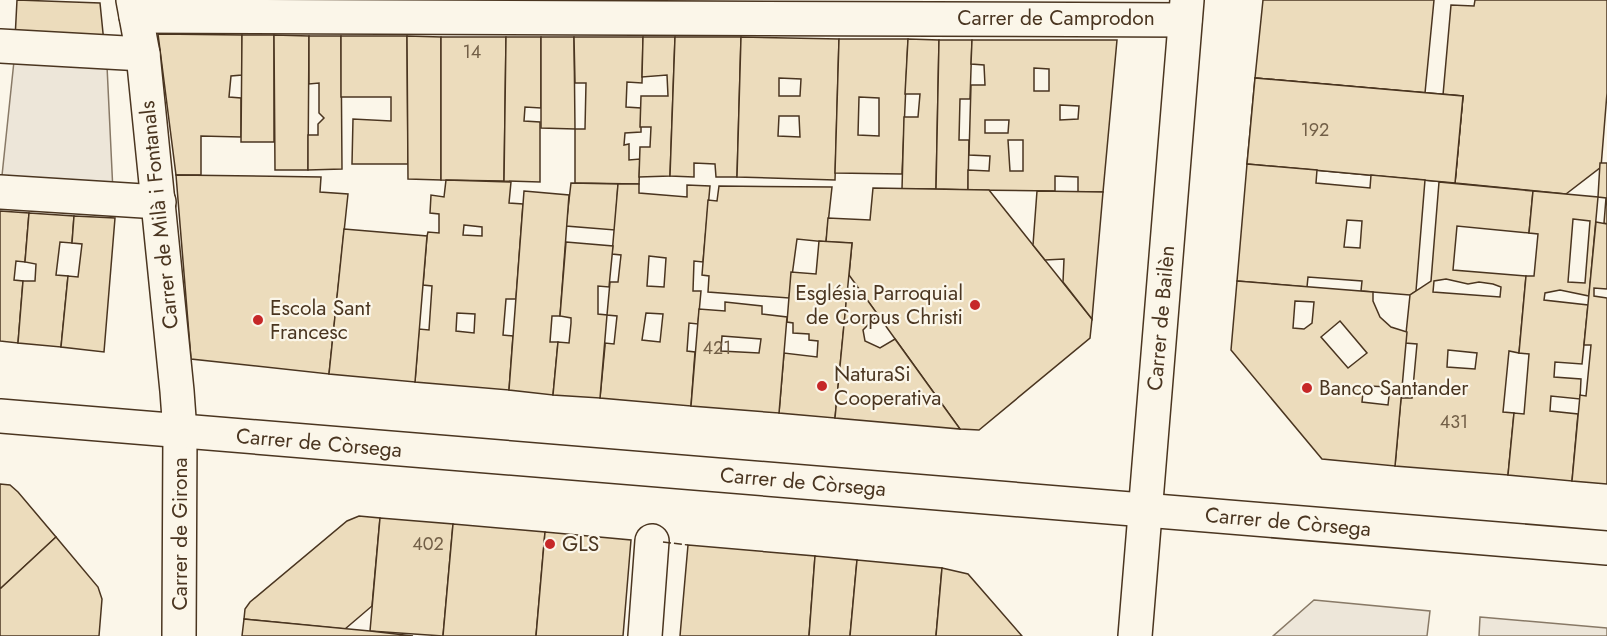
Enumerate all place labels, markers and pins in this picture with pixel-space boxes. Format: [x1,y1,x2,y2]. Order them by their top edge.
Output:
place label: Església Parroquial de Corpus Christi [795,278,963,332]
place label: Escola Sant Francesc [270,293,370,347]
marker: Església Parroquial de Corpus Christi [968,298,982,312]
marker: Escola Sant Francesc [251,313,265,327]
place label: NaturaSi Cooperativa [834,359,941,413]
place label: Banco Santander [1319,373,1469,403]
marker: NaturaSi Cooperativa [815,379,829,393]
marker: Banco Santander [1300,381,1314,395]
place label: GLS [562,529,599,559]
marker: GLS [543,537,557,551]

